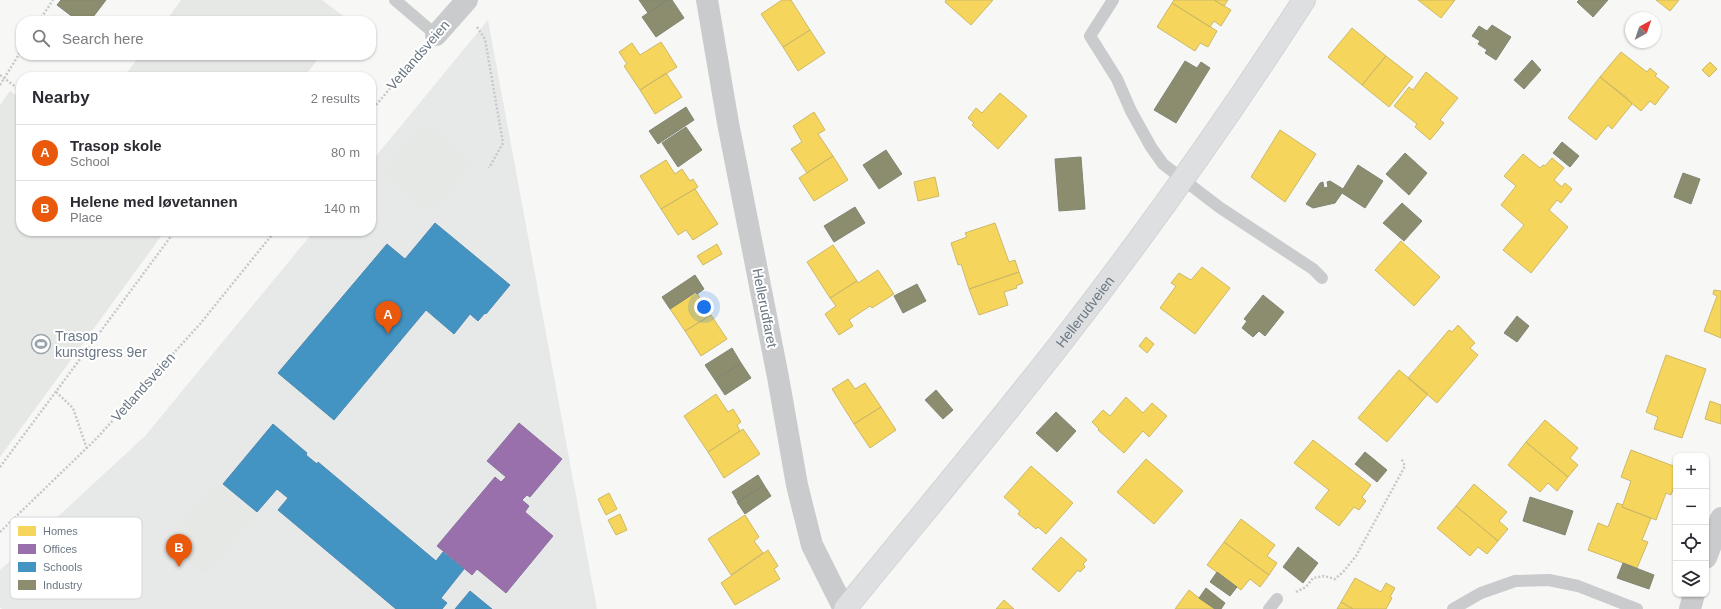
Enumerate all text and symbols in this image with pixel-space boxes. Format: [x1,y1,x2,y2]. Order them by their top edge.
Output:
north arrow [1625,12,1661,48]
search box [16,16,376,60]
street label: Vetlandsveien [383,17,453,93]
icon: search [30,27,52,49]
text: Search here [62,30,144,47]
text: Nearby [32,88,90,107]
text: 2 results [311,91,360,106]
text: Trasop skole [70,137,162,154]
text: A [40,145,50,160]
text: 80 m [331,145,360,160]
text: School [70,154,110,169]
text: Helene med løvetannen [70,193,238,210]
text: B [40,201,50,216]
text: 140 m [324,201,360,216]
text: Place [70,210,103,225]
street label: Hellerudfaret [749,267,781,349]
street label: Hellerudveien [1052,273,1117,351]
your location [694,297,714,317]
pin: A [375,301,401,334]
place label: Trasop kunstgress 9er [55,328,147,360]
sports icon: Trasop kunstgress 9er [30,333,52,355]
street label: Vetlandsveien [108,349,178,425]
map controls [1673,453,1709,597]
button: + [1673,453,1709,489]
button: − [1673,489,1709,525]
legend [10,517,142,599]
text: Homes [43,525,78,537]
button: locate [1673,525,1709,561]
pin: B [166,534,192,567]
text: Offices [43,543,78,555]
text: Schools [43,561,83,573]
button: layers [1673,561,1709,597]
text: Industry [43,579,83,591]

